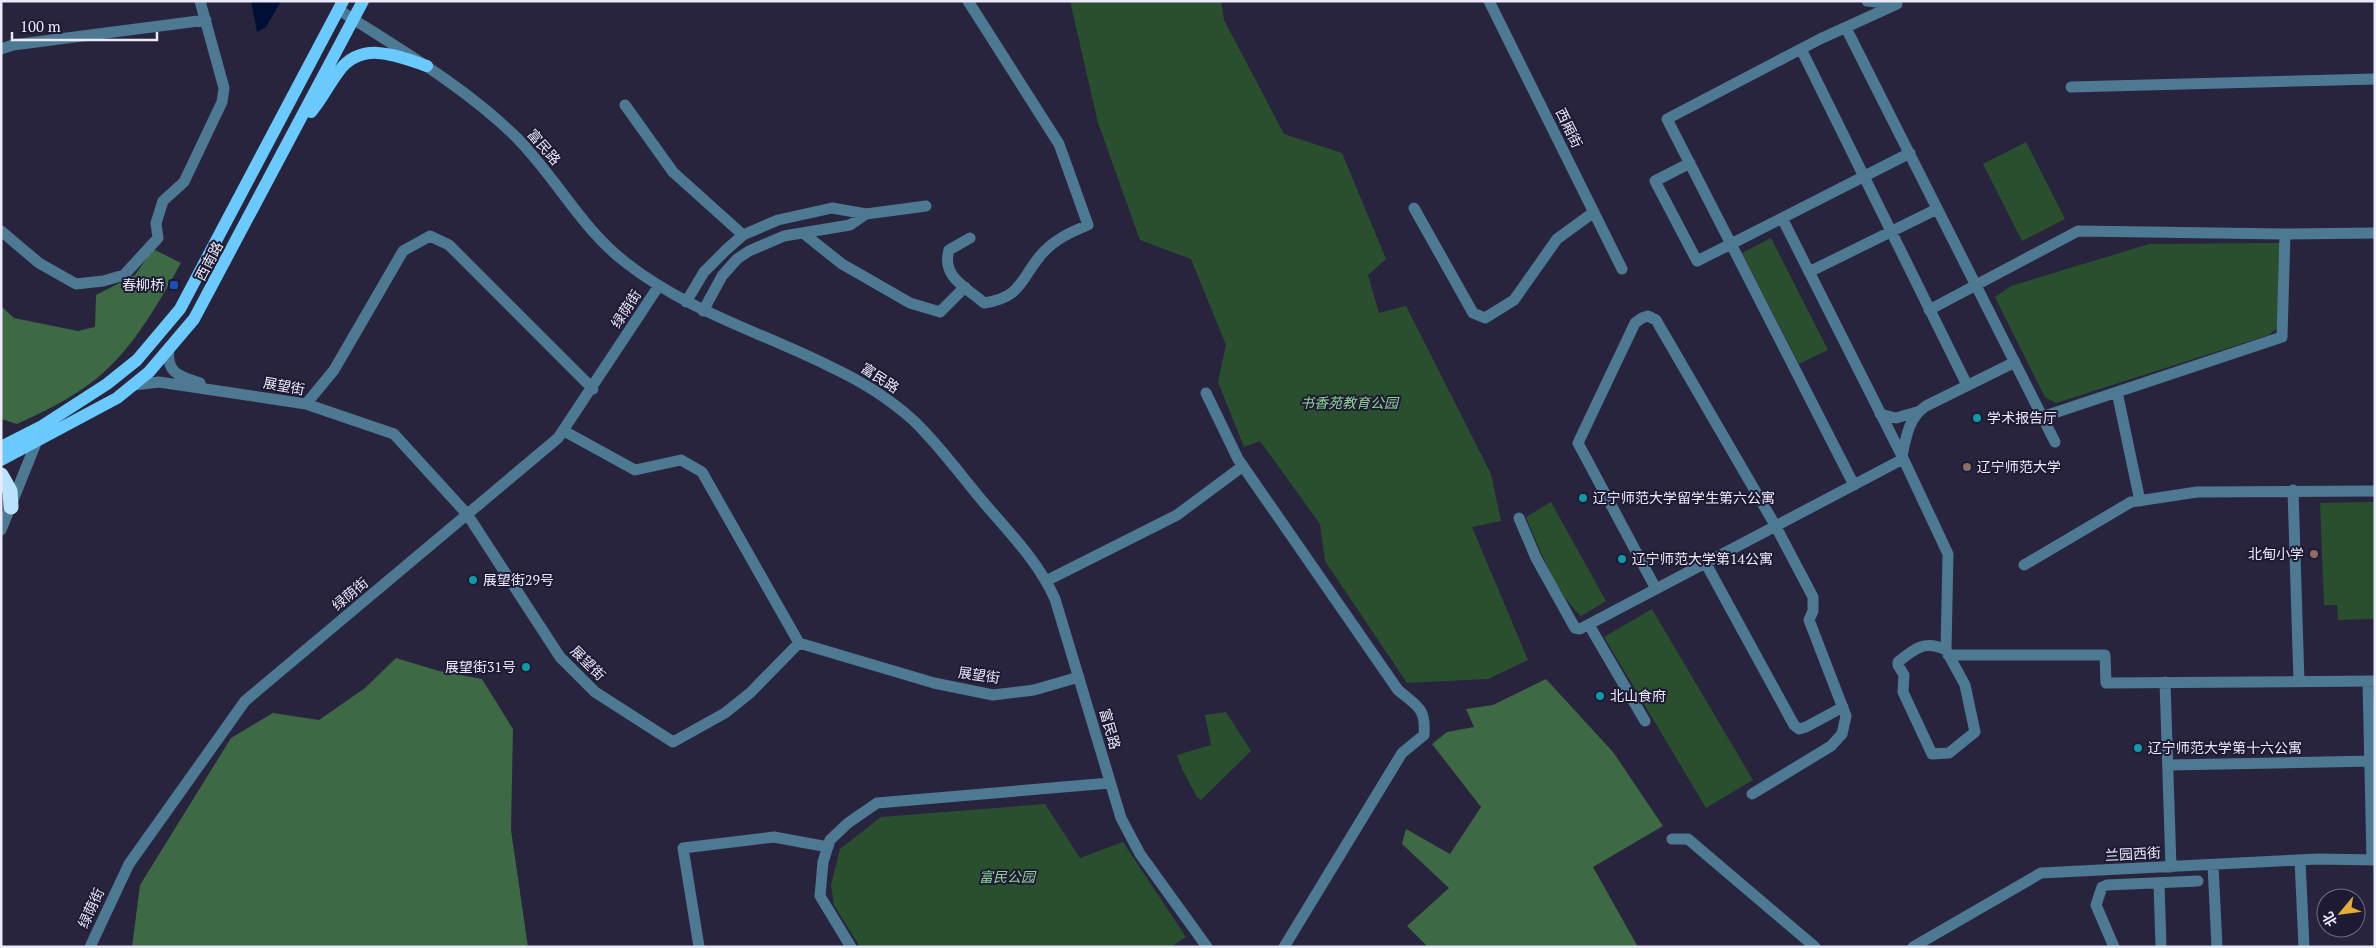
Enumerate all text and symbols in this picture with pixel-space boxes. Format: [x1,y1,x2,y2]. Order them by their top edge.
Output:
scale bar [12,10,158,42]
text: 100 m [20,16,61,36]
street label: 西厢街 [1552,105,1587,151]
street label: 富民路 [523,125,565,169]
street label: 西南路 [190,238,227,284]
place label: 春柳桥 [122,275,164,294]
marker: 春柳桥 [168,279,180,291]
street label: 绿荫街 [606,286,645,332]
street label: 富民路 [857,358,903,397]
street label: 展望街 [262,373,306,399]
park label: 书香苑教育公园 [1300,393,1400,412]
place label: 学术报告厅 [1987,408,2057,427]
marker: 学术报告厅 [1971,412,1983,424]
place label: 辽宁师范大学 [1977,457,2061,476]
marker: 辽宁师范大学 [1961,461,1973,473]
place label: 辽宁师范大学留学生第六公寓 [1593,488,1775,507]
marker: 辽宁师范大学留学生第六公寓 [1577,492,1589,504]
place label: 北甸小学 [2248,544,2304,563]
marker: 北甸小学 [2308,548,2320,560]
place label: 辽宁师范大学第14公寓 [1632,549,1773,568]
marker: 辽宁师范大学第14公寓 [1616,553,1628,565]
place label: 展望街29号 [483,570,554,589]
street label: 绿荫街 [327,573,372,614]
marker: 展望街29号 [467,574,479,586]
street label: 展望街 [567,641,610,684]
place label: 展望街31号 [445,657,516,676]
marker: 展望街31号 [520,661,532,673]
street label: 展望街 [957,662,1001,687]
place label: 北山食府 [1610,686,1666,705]
marker: 北山食府 [1594,690,1606,702]
street label: 富民路 [1096,706,1125,752]
place label: 辽宁师范大学第十六公寓 [2148,738,2302,757]
marker: 辽宁师范大学第十六公寓 [2132,742,2144,754]
street label: 兰园西街 [2105,843,2161,864]
park label: 富民公园 [979,867,1037,886]
street label: 绿荫街 [73,885,108,931]
north arrow [2316,888,2366,938]
text: 北 [2317,909,2341,930]

